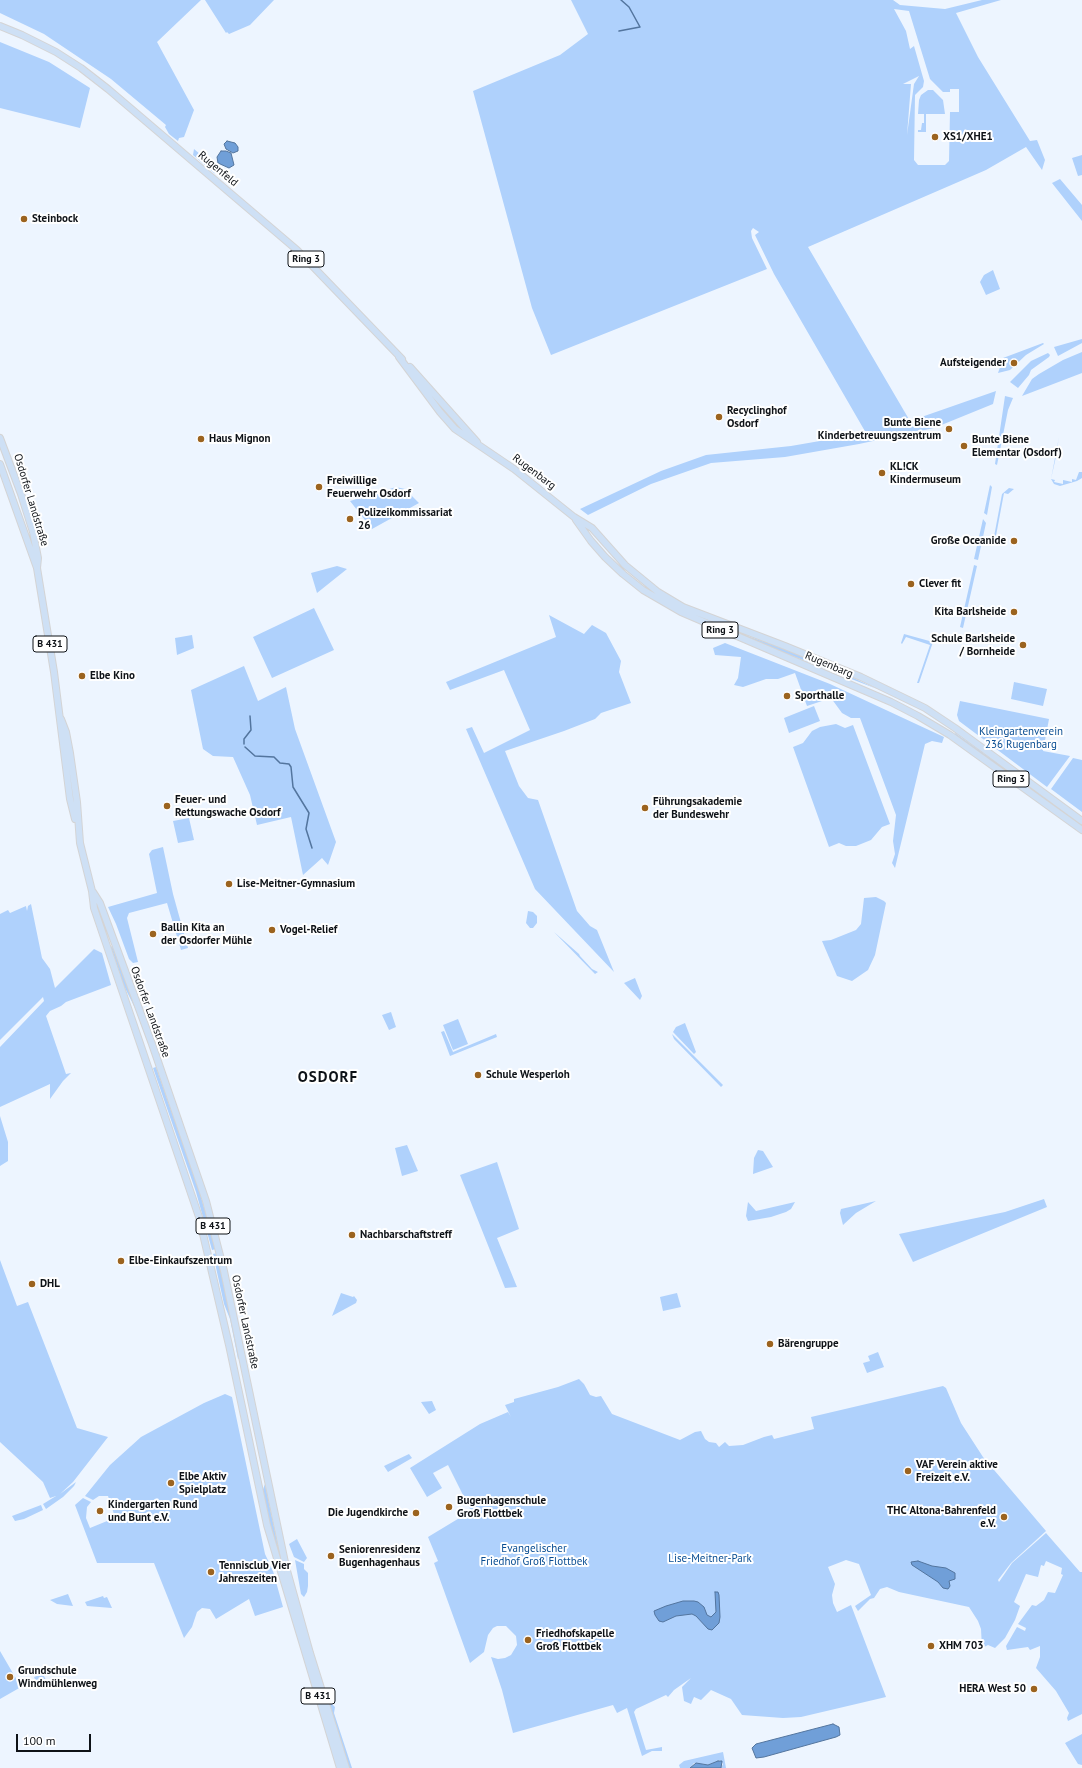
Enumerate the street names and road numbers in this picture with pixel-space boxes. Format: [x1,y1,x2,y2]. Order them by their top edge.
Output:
street label: Rugenfeld [195,149,241,189]
road number: Ring 3 [288,251,324,267]
street label: Rugenbarg [510,451,558,493]
street label: Osdorfer Landstraße [11,452,51,548]
road number: Ring 3 [702,622,738,638]
road number: B 431 [33,636,67,652]
street label: Rugenbarg [803,649,855,681]
road number: Ring 3 [993,771,1029,787]
street label: Osdorfer Landstraße [127,965,173,1059]
road number: B 431 [196,1218,230,1234]
street label: Osdorfer Landstraße [229,1274,261,1370]
road number: B 431 [301,1688,335,1704]

